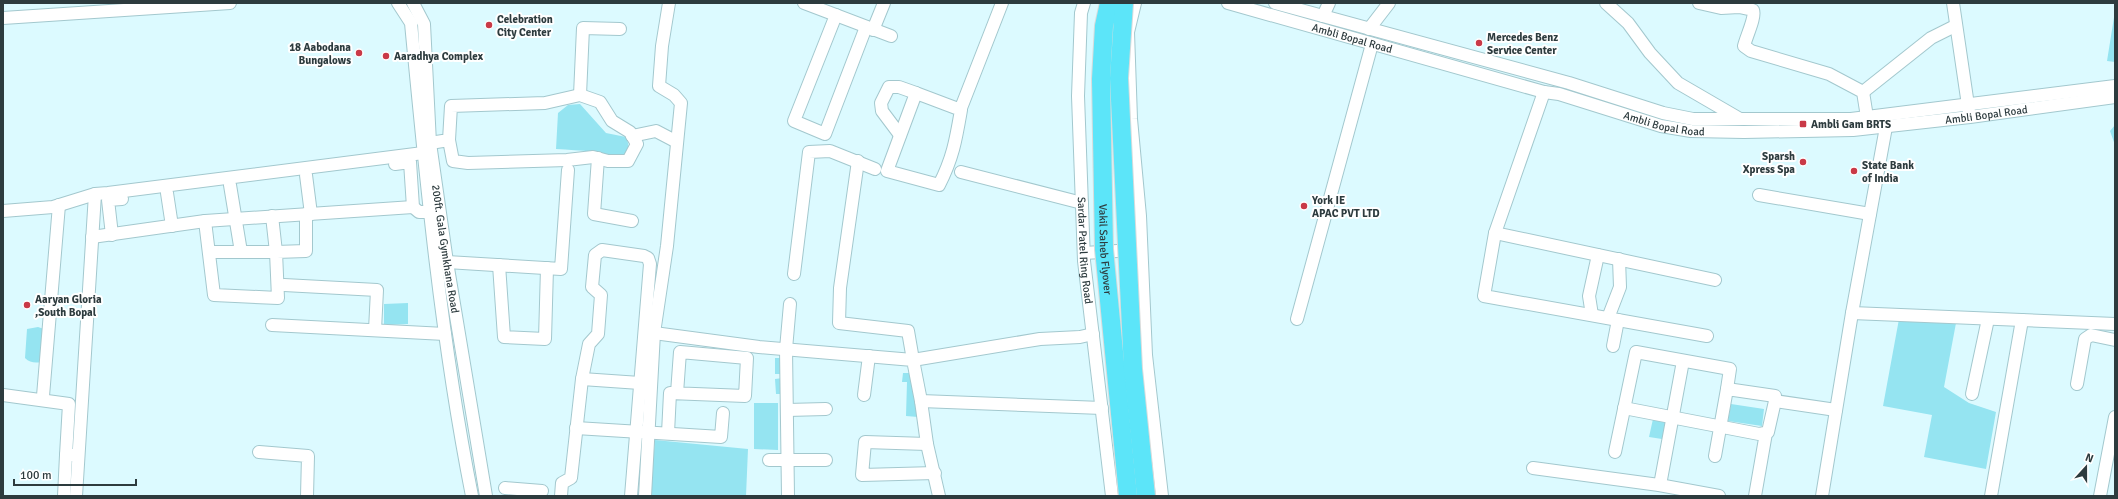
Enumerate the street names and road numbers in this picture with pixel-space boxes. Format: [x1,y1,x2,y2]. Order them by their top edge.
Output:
street label: Ambli Bopal Road [1310,20,1394,56]
street label: Ambli Bopal Road [1944,103,2029,126]
street label: Ambli Bopal Road [1622,108,1705,138]
street label: 200ft. Gala Gymkhana Road [430,184,462,314]
street label: Sardar Patel Ring Road [1075,197,1096,305]
street label: Vakil Saheb Flyover [1097,204,1115,295]

